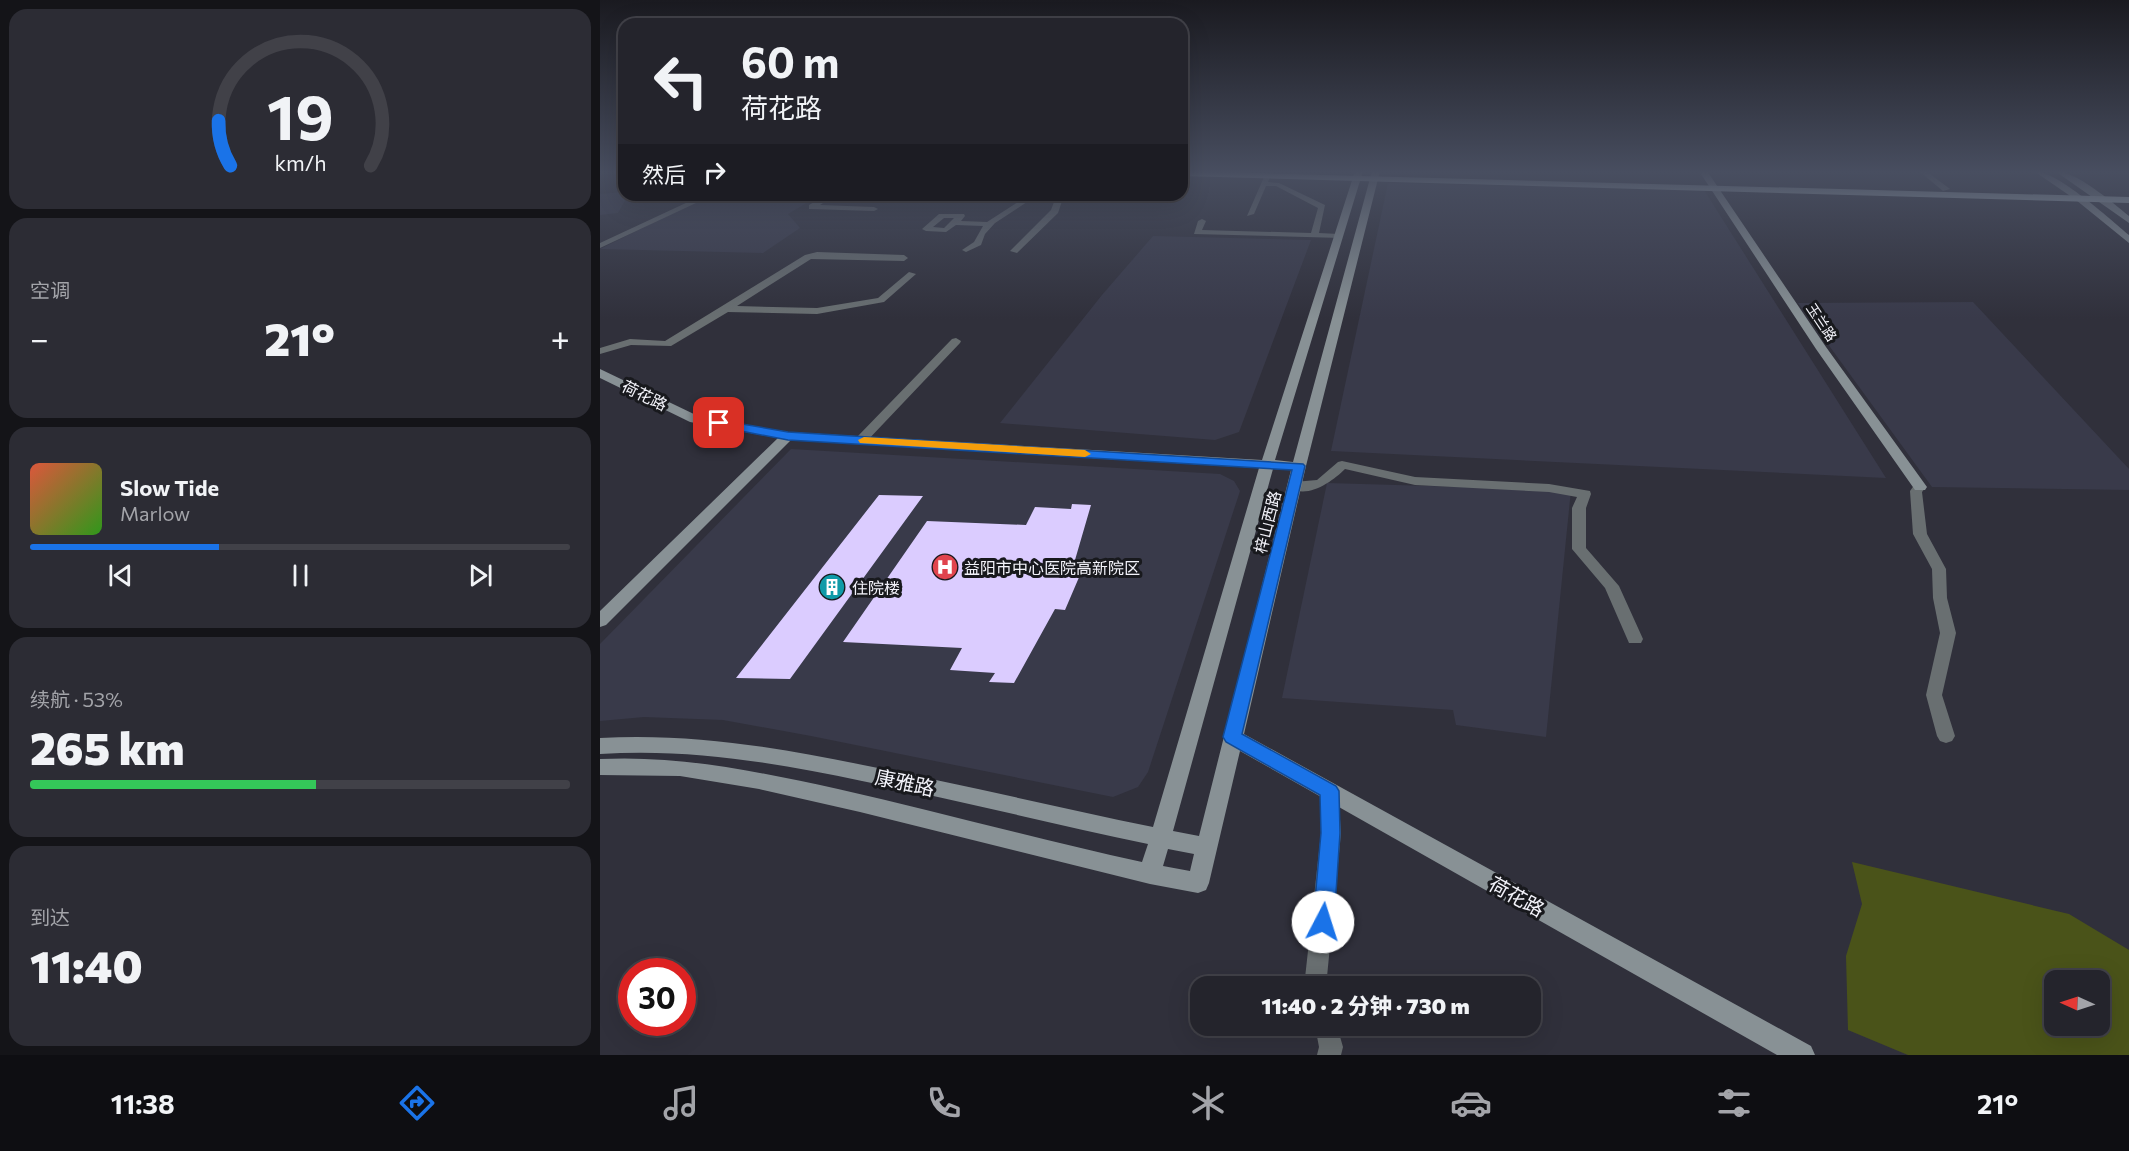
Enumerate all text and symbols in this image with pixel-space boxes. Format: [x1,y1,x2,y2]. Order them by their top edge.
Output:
text: 60 m [741,35,840,87]
icon: left [642,42,720,120]
text: 19 [267,77,333,153]
text: 荷花路 [741,91,822,124]
text: km/h [274,149,326,175]
icon: right [698,156,731,189]
text: 然后 [642,161,686,188]
text: 空调 [30,278,70,302]
street label: 玉兰路 [1803,300,1841,344]
text: 21° [264,310,335,365]
text: − [30,317,49,358]
text: + [551,317,570,358]
street label: 荷花路 [619,376,671,414]
pin [693,397,744,448]
icon: arrive [702,406,735,439]
text: Slow Tide [120,474,219,501]
street label: 梓山西路 [1250,489,1284,555]
text: Marlow [120,501,190,525]
hospital icon: 益阳市中心医院高新院区 [930,552,960,582]
place label: 益阳市中心医院高新院区 [964,558,1140,577]
icon: previous [104,559,137,592]
icon: pause [284,559,317,592]
icon: next [464,559,497,592]
building icon: 住院楼 [817,572,847,602]
place label: 住院楼 [852,578,900,597]
text: 续航 · 53% [30,687,123,711]
text: 265 km [30,719,185,774]
street label: 康雅路 [873,764,937,800]
street label: 荷花路 [1485,871,1549,921]
position arrow [1291,890,1355,954]
text: 到达 [30,905,70,929]
text: 11:40 [30,937,143,992]
speed limit sign: 30 [618,958,696,1036]
north arrow [2044,970,2110,1036]
map controls [2044,970,2110,1036]
text: 11:40 · 2 分钟 · 730 m [1261,992,1470,1019]
icon: directions [396,1082,438,1124]
icon: music [660,1082,702,1124]
icon: phone [923,1082,965,1124]
icon: climate [1187,1082,1229,1124]
icon: car [1450,1082,1492,1124]
icon: filters [1713,1082,1755,1124]
text: 11:38 [111,1087,175,1120]
text: 21° [1977,1087,2018,1120]

